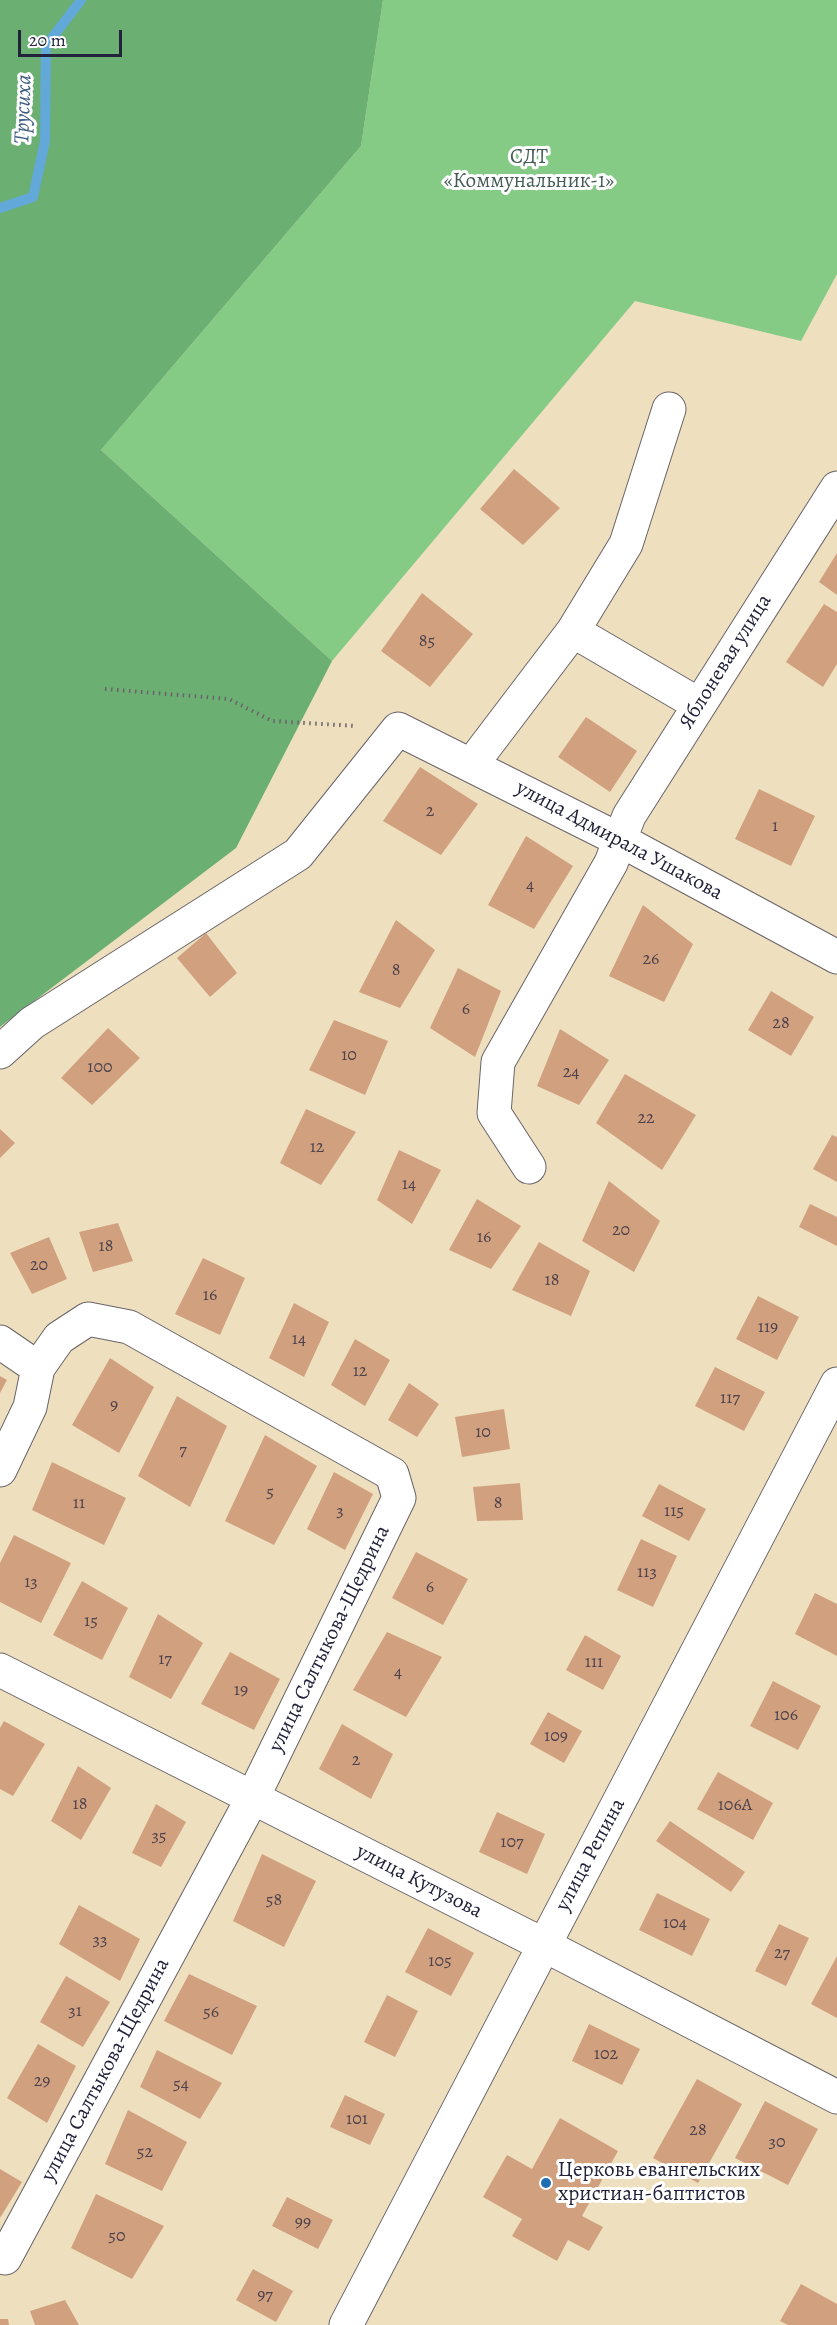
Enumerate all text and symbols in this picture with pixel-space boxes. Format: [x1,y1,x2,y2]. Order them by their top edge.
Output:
scale bar [21,18,124,56]
text: 20 m [29,28,66,52]
water label: Трусиха [10,74,38,144]
park label: СДТ «Коммунальник-1» [444,145,614,195]
street label: Яблоневая улица [674,590,778,734]
house number: 85 [419,631,435,653]
street label: улица Адмирала Ушакова [511,776,727,906]
house number: 2 [426,801,434,823]
house number: 1 [772,816,778,838]
house number: 4 [526,875,534,897]
house number: 26 [643,949,659,971]
house number: 8 [392,960,400,982]
house number: 6 [462,999,470,1021]
house number: 28 [772,1013,790,1035]
house number: 10 [341,1045,357,1067]
house number: 100 [87,1057,113,1079]
house number: 24 [563,1062,579,1084]
house number: 22 [637,1108,655,1130]
house number: 12 [310,1137,324,1159]
house number: 14 [402,1174,416,1196]
house number: 20 [612,1220,630,1242]
house number: 16 [477,1227,491,1249]
house number: 18 [99,1236,113,1258]
house number: 20 [30,1255,48,1277]
house number: 18 [545,1270,559,1292]
house number: 16 [203,1285,217,1307]
house number: 119 [758,1317,778,1339]
house number: 14 [292,1329,306,1351]
house number: 12 [353,1361,367,1383]
house number: 117 [720,1388,740,1410]
house number: 9 [110,1395,118,1417]
house number: 10 [475,1422,491,1444]
house number: 7 [179,1440,187,1462]
house number: 5 [266,1482,274,1504]
house number: 11 [73,1493,85,1515]
house number: 8 [494,1493,502,1515]
house number: 3 [336,1501,344,1523]
house number: 115 [664,1501,684,1523]
street label: улица Салтыкова-Щедрина [264,1521,396,1757]
house number: 113 [637,1562,657,1584]
house number: 13 [24,1572,38,1594]
house number: 6 [426,1577,434,1599]
house number: 15 [84,1611,98,1633]
house number: 17 [158,1649,172,1671]
house number: 111 [585,1652,603,1674]
house number: 4 [394,1662,402,1684]
house number: 19 [234,1680,248,1702]
house number: 106 [774,1705,798,1727]
house number: 109 [544,1726,568,1748]
house number: 2 [352,1750,360,1772]
house number: 18 [73,1794,87,1816]
street label: улица Репина [551,1794,631,1916]
house number: 106А [718,1795,752,1817]
house number: 35 [151,1826,167,1848]
house number: 107 [500,1832,524,1854]
street label: улица Кутузова [352,1839,486,1925]
house number: 58 [266,1890,282,1912]
house number: 104 [663,1913,687,1935]
house number: 33 [93,1930,107,1952]
house number: 27 [774,1943,790,1965]
house number: 105 [428,1951,452,1973]
street label: улица Салтыкова-Щедрина [36,1954,176,2186]
house number: 31 [68,2001,82,2023]
house number: 56 [203,2002,219,2024]
house number: 102 [594,2044,618,2066]
house number: 29 [34,2071,50,2093]
house number: 54 [173,2074,189,2096]
house number: 101 [346,2109,368,2131]
house number: 28 [689,2120,707,2142]
house number: 30 [768,2132,786,2154]
house number: 52 [137,2142,153,2164]
place label: Церковь евангельских христиан-баптистов [558,2158,760,2208]
marker: Церковь евангельских христиан-баптистов [539,2176,553,2190]
house number: 99 [295,2212,311,2234]
house number: 50 [108,2226,126,2248]
house number: 97 [257,2285,273,2307]

